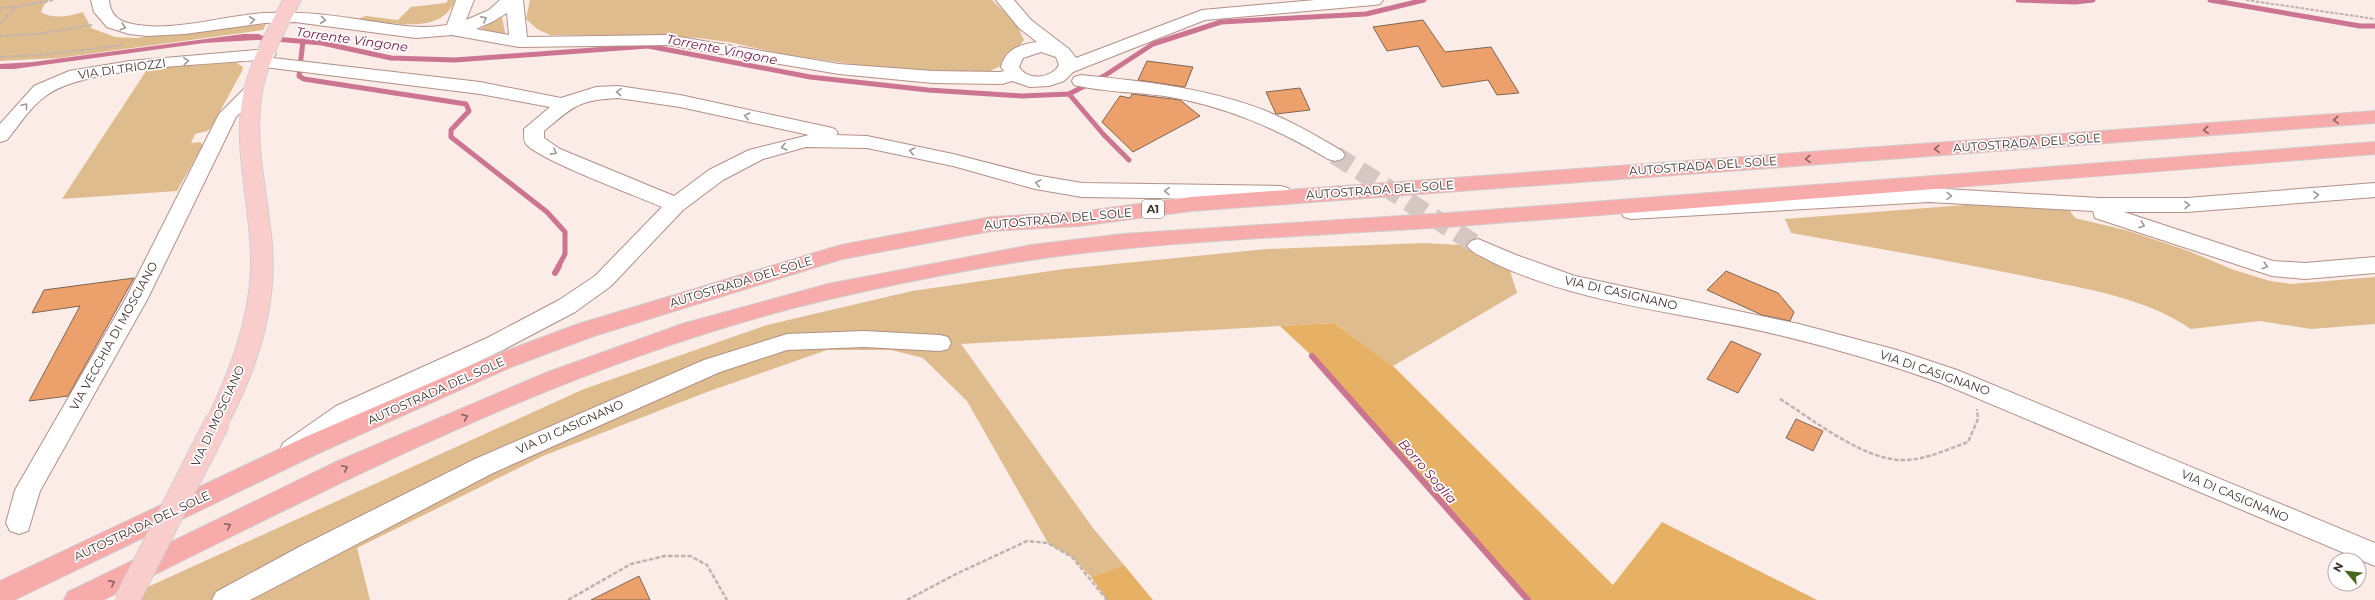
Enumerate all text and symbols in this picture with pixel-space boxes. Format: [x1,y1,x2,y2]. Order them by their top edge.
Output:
one-way arrow [319,15,326,24]
one-way arrow [249,16,255,25]
one-way arrow [480,16,487,23]
one-way arrow [119,22,126,31]
water label: Torrente Vingone [295,23,409,55]
water label: Torrente Vingone [665,30,779,68]
street label: VIA DI TRIOZZI [77,55,167,82]
one-way arrow [183,56,189,65]
one-way arrow [616,88,622,97]
one-way arrow [21,103,28,111]
one-way arrow [743,112,750,120]
one-way arrow [2333,116,2339,125]
one-way arrow [2203,125,2209,134]
street label: AUTOSTRADA DEL SOLE [1952,130,2101,155]
one-way arrow [780,142,787,150]
one-way arrow [1934,145,1940,154]
one-way arrow [549,148,557,155]
one-way arrow [909,148,915,156]
street label: AUTOSTRADA DEL SOLE [1628,153,1777,178]
one-way arrow [1804,154,1811,163]
street label: AUTOSTRADA DEL SOLE [1305,177,1454,202]
one-way arrow [1035,179,1041,187]
one-way arrow [1164,187,1170,195]
one-way arrow [2313,190,2319,199]
one-way arrow [1946,192,1952,201]
road number: A1 [1142,200,1164,218]
one-way arrow [2184,201,2190,209]
street label: AUTOSTRADA DEL SOLE [983,205,1132,232]
one-way arrow [2138,220,2145,228]
street label: AUTOSTRADA DEL SOLE [668,253,814,310]
street label: VIA VECCHIA DI MOSCIANO [66,259,161,413]
one-way arrow [2262,261,2269,270]
street label: VIA DI CASIGNANO [1563,272,1679,313]
street label: VIA DI CASIGNANO [1878,347,1992,398]
street label: AUTOSTRADA DEL SOLE [365,354,507,428]
street label: VIA DI MOSCIANO [188,363,248,469]
street label: VIA DI CASIGNANO [514,396,626,457]
one-way arrow [460,414,468,422]
water label: Borro Soglia [1396,435,1461,507]
one-way arrow [342,465,349,473]
street label: VIA DI CASIGNANO [2179,466,2291,525]
street label: AUTOSTRADA DEL SOLE [71,487,212,564]
one-way arrow [224,523,232,531]
north arrow [2327,552,2367,592]
text: N [2330,560,2346,575]
one-way arrow [107,580,115,588]

